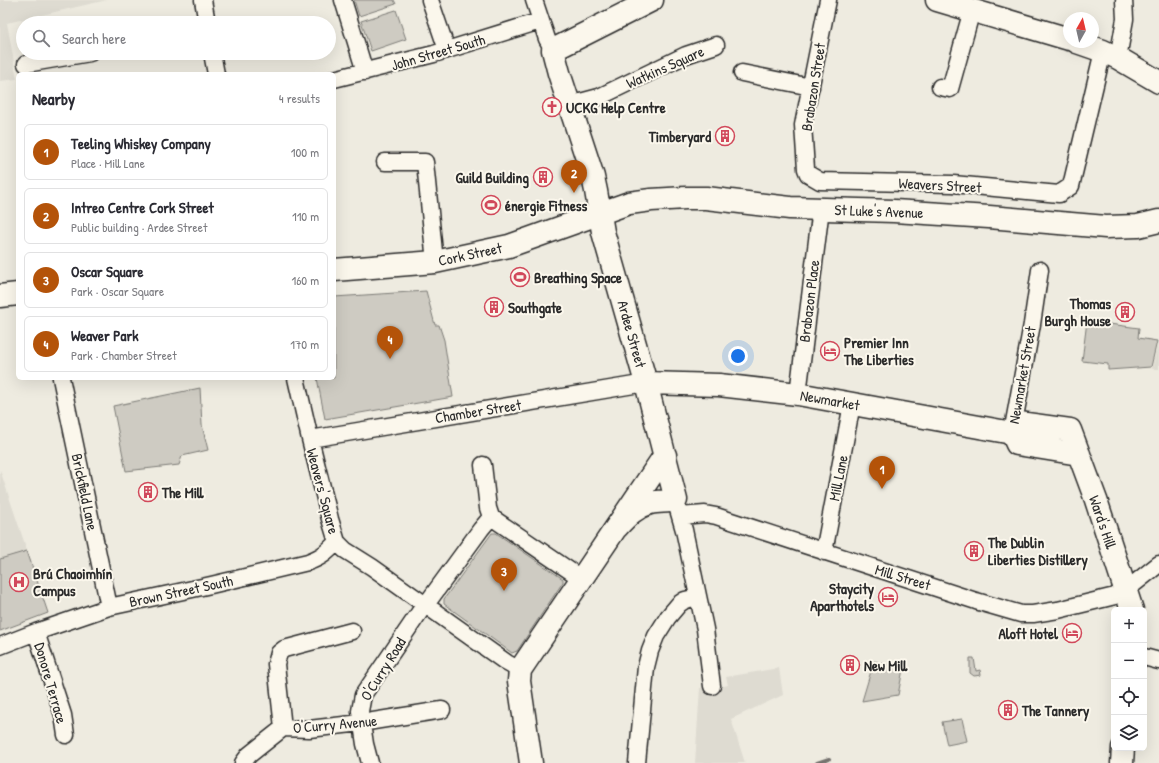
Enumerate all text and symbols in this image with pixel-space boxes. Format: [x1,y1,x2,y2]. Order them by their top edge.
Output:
north arrow [1063,12,1099,48]
search box [16,16,336,60]
icon: search [30,27,52,49]
text: Search here [62,28,126,49]
street label: John Street South [389,29,487,75]
street label: Watkins Square [623,40,707,94]
street label: Brabazon Street [796,41,830,133]
text: Nearby [32,87,75,110]
text: 4 results [279,89,320,107]
church icon: UCKG Help Centre [541,96,563,118]
place label: UCKG Help Centre [566,97,666,119]
building icon: Timberyard [714,125,736,147]
place label: Timberyard [648,126,711,148]
text: Teeling Whiskey Company [71,133,211,154]
text: 1 [44,143,48,161]
text: 100 m [291,143,319,161]
text: Place · Mill Lane [71,154,145,172]
pin: 2 [561,160,587,193]
building icon: Guild Building [532,166,554,188]
place label: Guild Building [456,167,529,189]
street label: Weavers Street [898,172,983,198]
sports icon: énergie Fitness [480,194,502,216]
place label: énergie Fitness [505,195,588,217]
text: Intreo Centre Cork Street [71,197,214,218]
street label: St Luke's Avenue [834,199,924,223]
text: 2 [43,207,49,225]
text: 110 m [292,207,319,225]
text: Public building · Ardee Street [71,218,207,236]
street label: Cork Street [436,237,505,271]
street label: Brabazon Place [794,259,824,343]
text: Oscar Square [71,261,144,282]
sports icon: Breathing Space [509,266,531,288]
place label: Breathing Space [534,267,622,289]
text: 3 [43,271,49,289]
text: 160 m [291,271,319,289]
text: Park · Oscar Square [71,282,164,300]
place label: Thomas Burgh House [1044,293,1111,332]
building icon: Southgate [483,296,505,318]
place label: Southgate [508,297,562,319]
street label: Ardee Street [612,298,652,371]
building icon: Thomas Burgh House [1114,301,1136,323]
street label: Newmarket Street [1003,324,1041,425]
text: Weaver Park [71,325,138,346]
pin: 4 [377,326,403,359]
place label: Premier Inn The Liberties [843,332,914,370]
text: 4 [44,335,48,353]
text: 170 m [290,335,319,353]
hotel icon: Premier Inn The Liberties [819,340,841,362]
text: Park · Chamber Street [71,346,177,364]
your location [728,346,748,366]
street label: Newmarket [799,384,862,416]
street label: Chamber Street [433,394,523,428]
street label: Weavers' Square [301,446,345,536]
street label: Brickfield Lane [67,452,103,532]
street label: Mill Lane [823,453,853,503]
pin: 1 [869,456,895,489]
building icon: The Mill [137,481,159,503]
place label: The Mill [161,482,204,503]
street label: Ward's Hill [1084,492,1122,552]
place label: The Dublin Liberties Distillery [987,532,1089,571]
building icon: The Dublin Liberties Distillery [963,540,985,562]
pin: 3 [491,558,517,591]
street label: Mill Street [873,559,934,596]
place label: Brú Chaoimhín Campus [33,563,112,602]
street label: Brown Street South [127,570,235,612]
hospital icon: Brú Chaoimhín Campus [8,571,30,593]
place label: Staycity Aparthotels [810,578,875,617]
hotel icon: Staycity Aparthotels [877,586,899,608]
map controls [1111,607,1147,751]
button: + [1111,607,1147,643]
hotel icon: Aloft Hotel [1061,622,1083,644]
place label: Aloft Hotel [998,623,1059,644]
street label: O'Curry Road [355,633,411,705]
street label: Donore Terrace [29,640,73,726]
button: − [1111,643,1147,679]
building icon: New Mill [839,654,861,676]
place label: New Mill [864,655,908,676]
button: locate [1111,679,1147,715]
building icon: The Tannery [997,699,1019,721]
place label: The Tannery [1021,700,1090,722]
street label: O'Curry Avenue [292,710,378,738]
button: layers [1111,715,1147,751]

